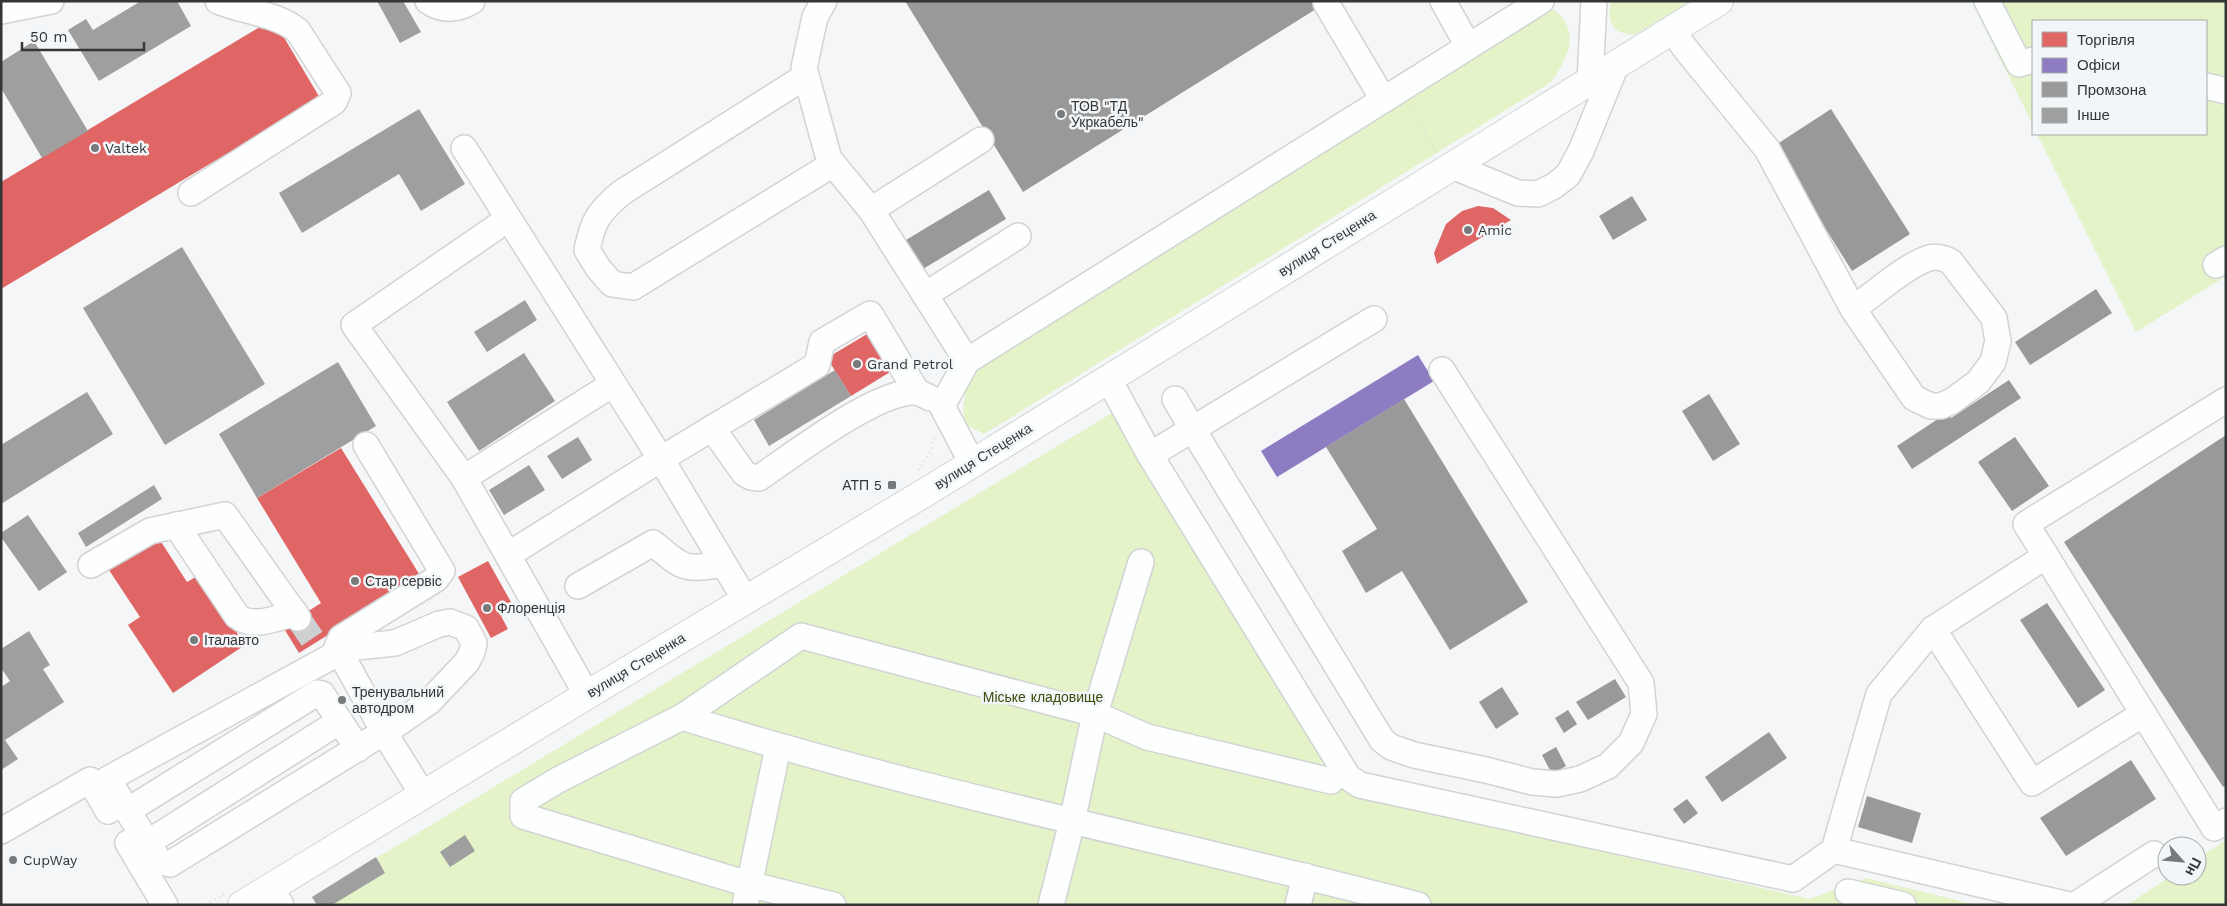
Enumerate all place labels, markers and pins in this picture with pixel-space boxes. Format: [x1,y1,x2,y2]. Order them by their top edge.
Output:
place label: ТОВ "ТД Укркабель" [1071,98,1144,130]
marker: ТОВ "ТД Укркабель" [1055,108,1067,120]
place label: Valtek [105,140,147,156]
marker: Valtek [89,142,101,154]
place label: Amic [1478,222,1512,238]
marker: Amic [1462,224,1474,236]
place label: Grand Petrol [867,356,954,372]
marker: Grand Petrol [851,358,863,370]
place label: АТП 5 [842,477,882,493]
marker: АТП 5 [886,479,898,491]
place label: Стар сервіс [365,573,442,589]
marker: Стар сервіс [349,575,361,587]
place label: Флоренція [497,600,565,616]
marker: Флоренція [481,602,493,614]
place label: Італавто [204,632,259,648]
marker: Італавто [188,634,200,646]
place label: Тренувальний автодром [352,684,444,716]
marker: Тренувальний автодром [336,694,348,706]
place label: CupWay [23,852,78,868]
marker: CupWay [7,854,19,866]

